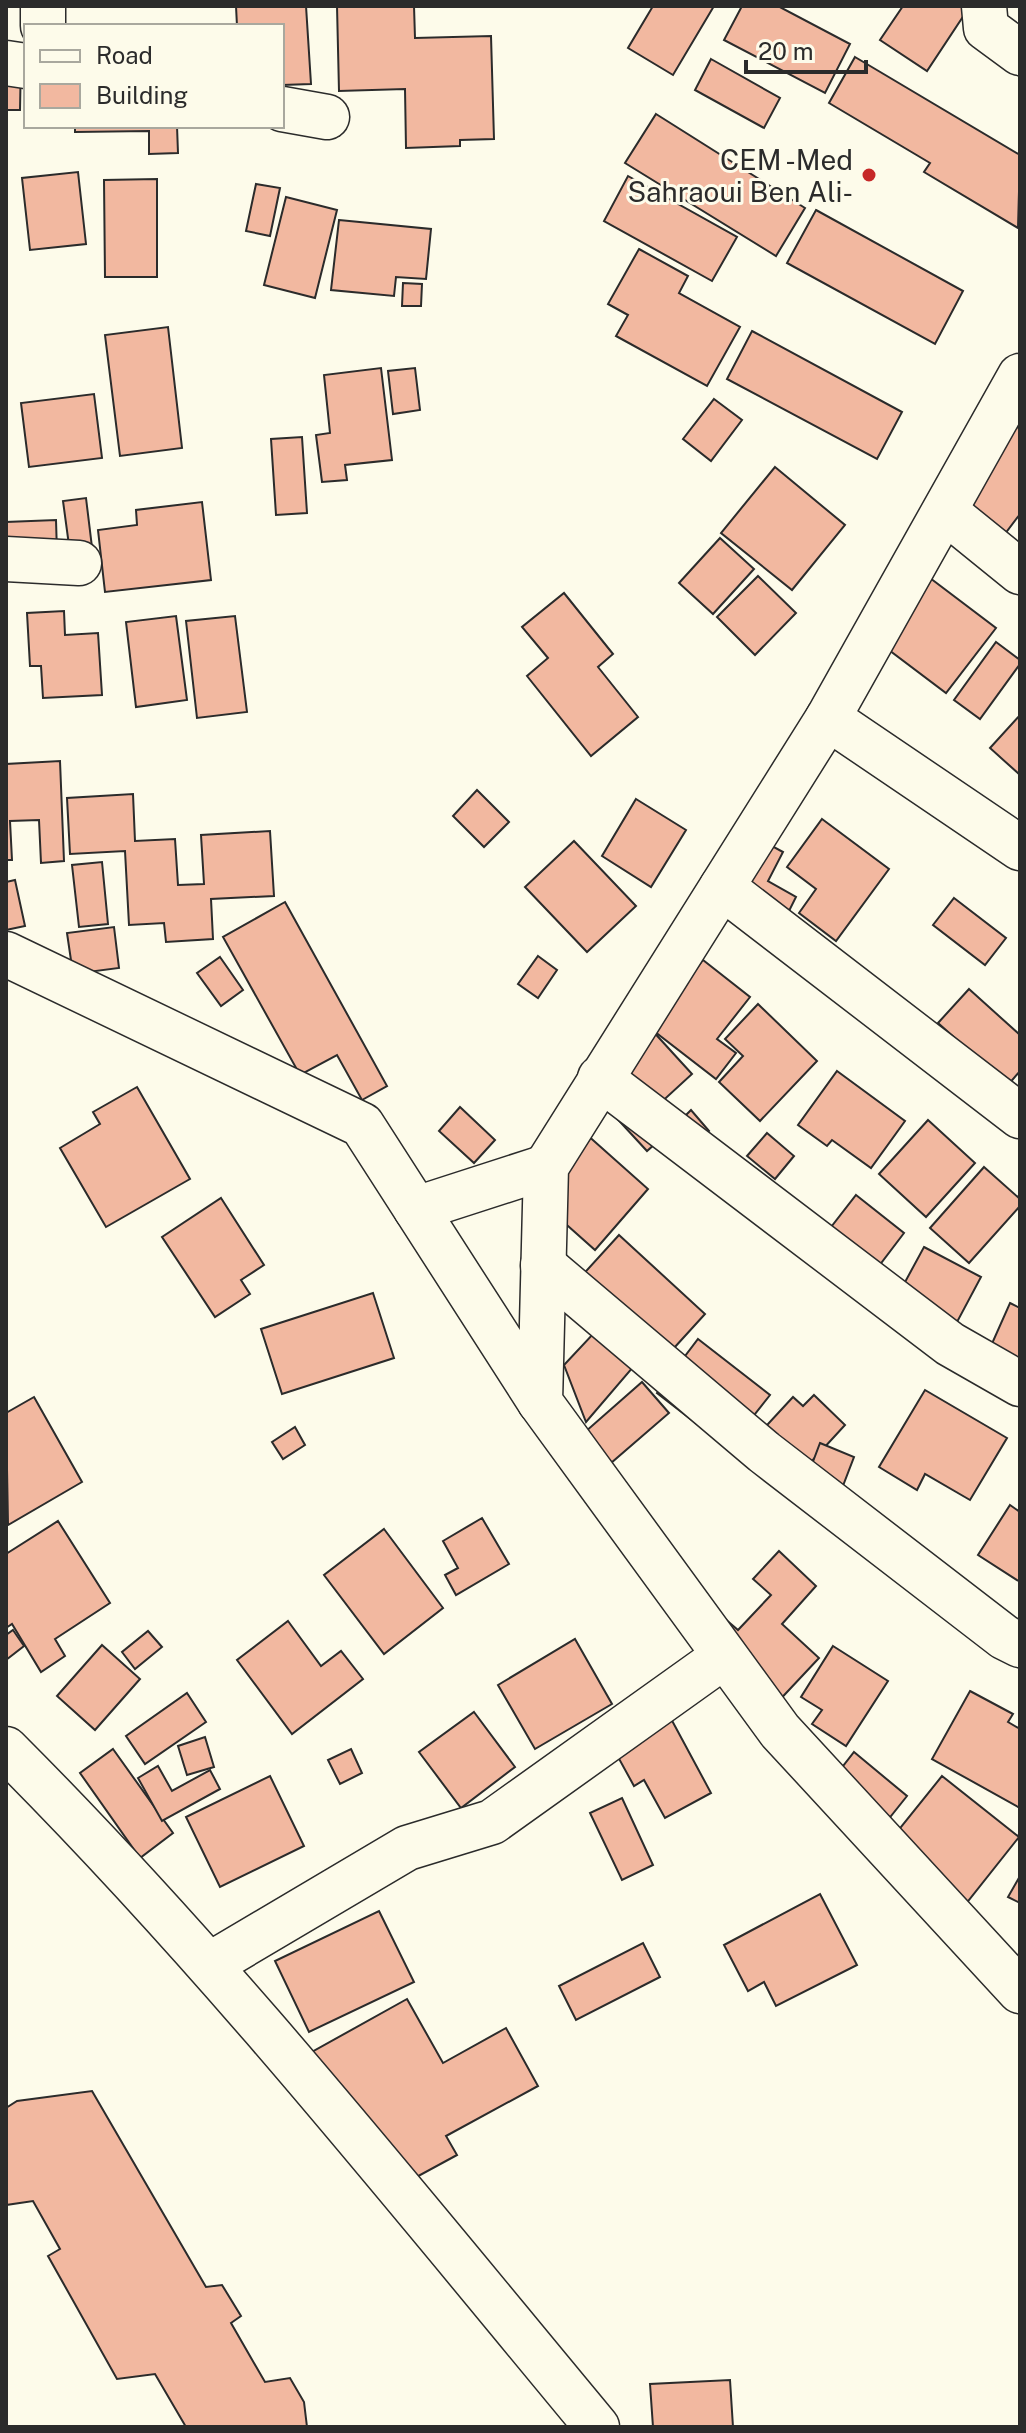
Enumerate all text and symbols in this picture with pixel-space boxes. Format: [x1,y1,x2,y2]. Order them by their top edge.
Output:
legend [24,24,284,128]
scale bar [746,24,866,74]
text: 20 m [758,37,814,65]
text: Road [96,41,153,69]
text: Building [96,81,188,109]
place label: CEM -Med Sahraoui Ben Ali- [627,143,853,208]
marker: CEM -Med Sahraoui Ben Ali- [860,166,878,184]

